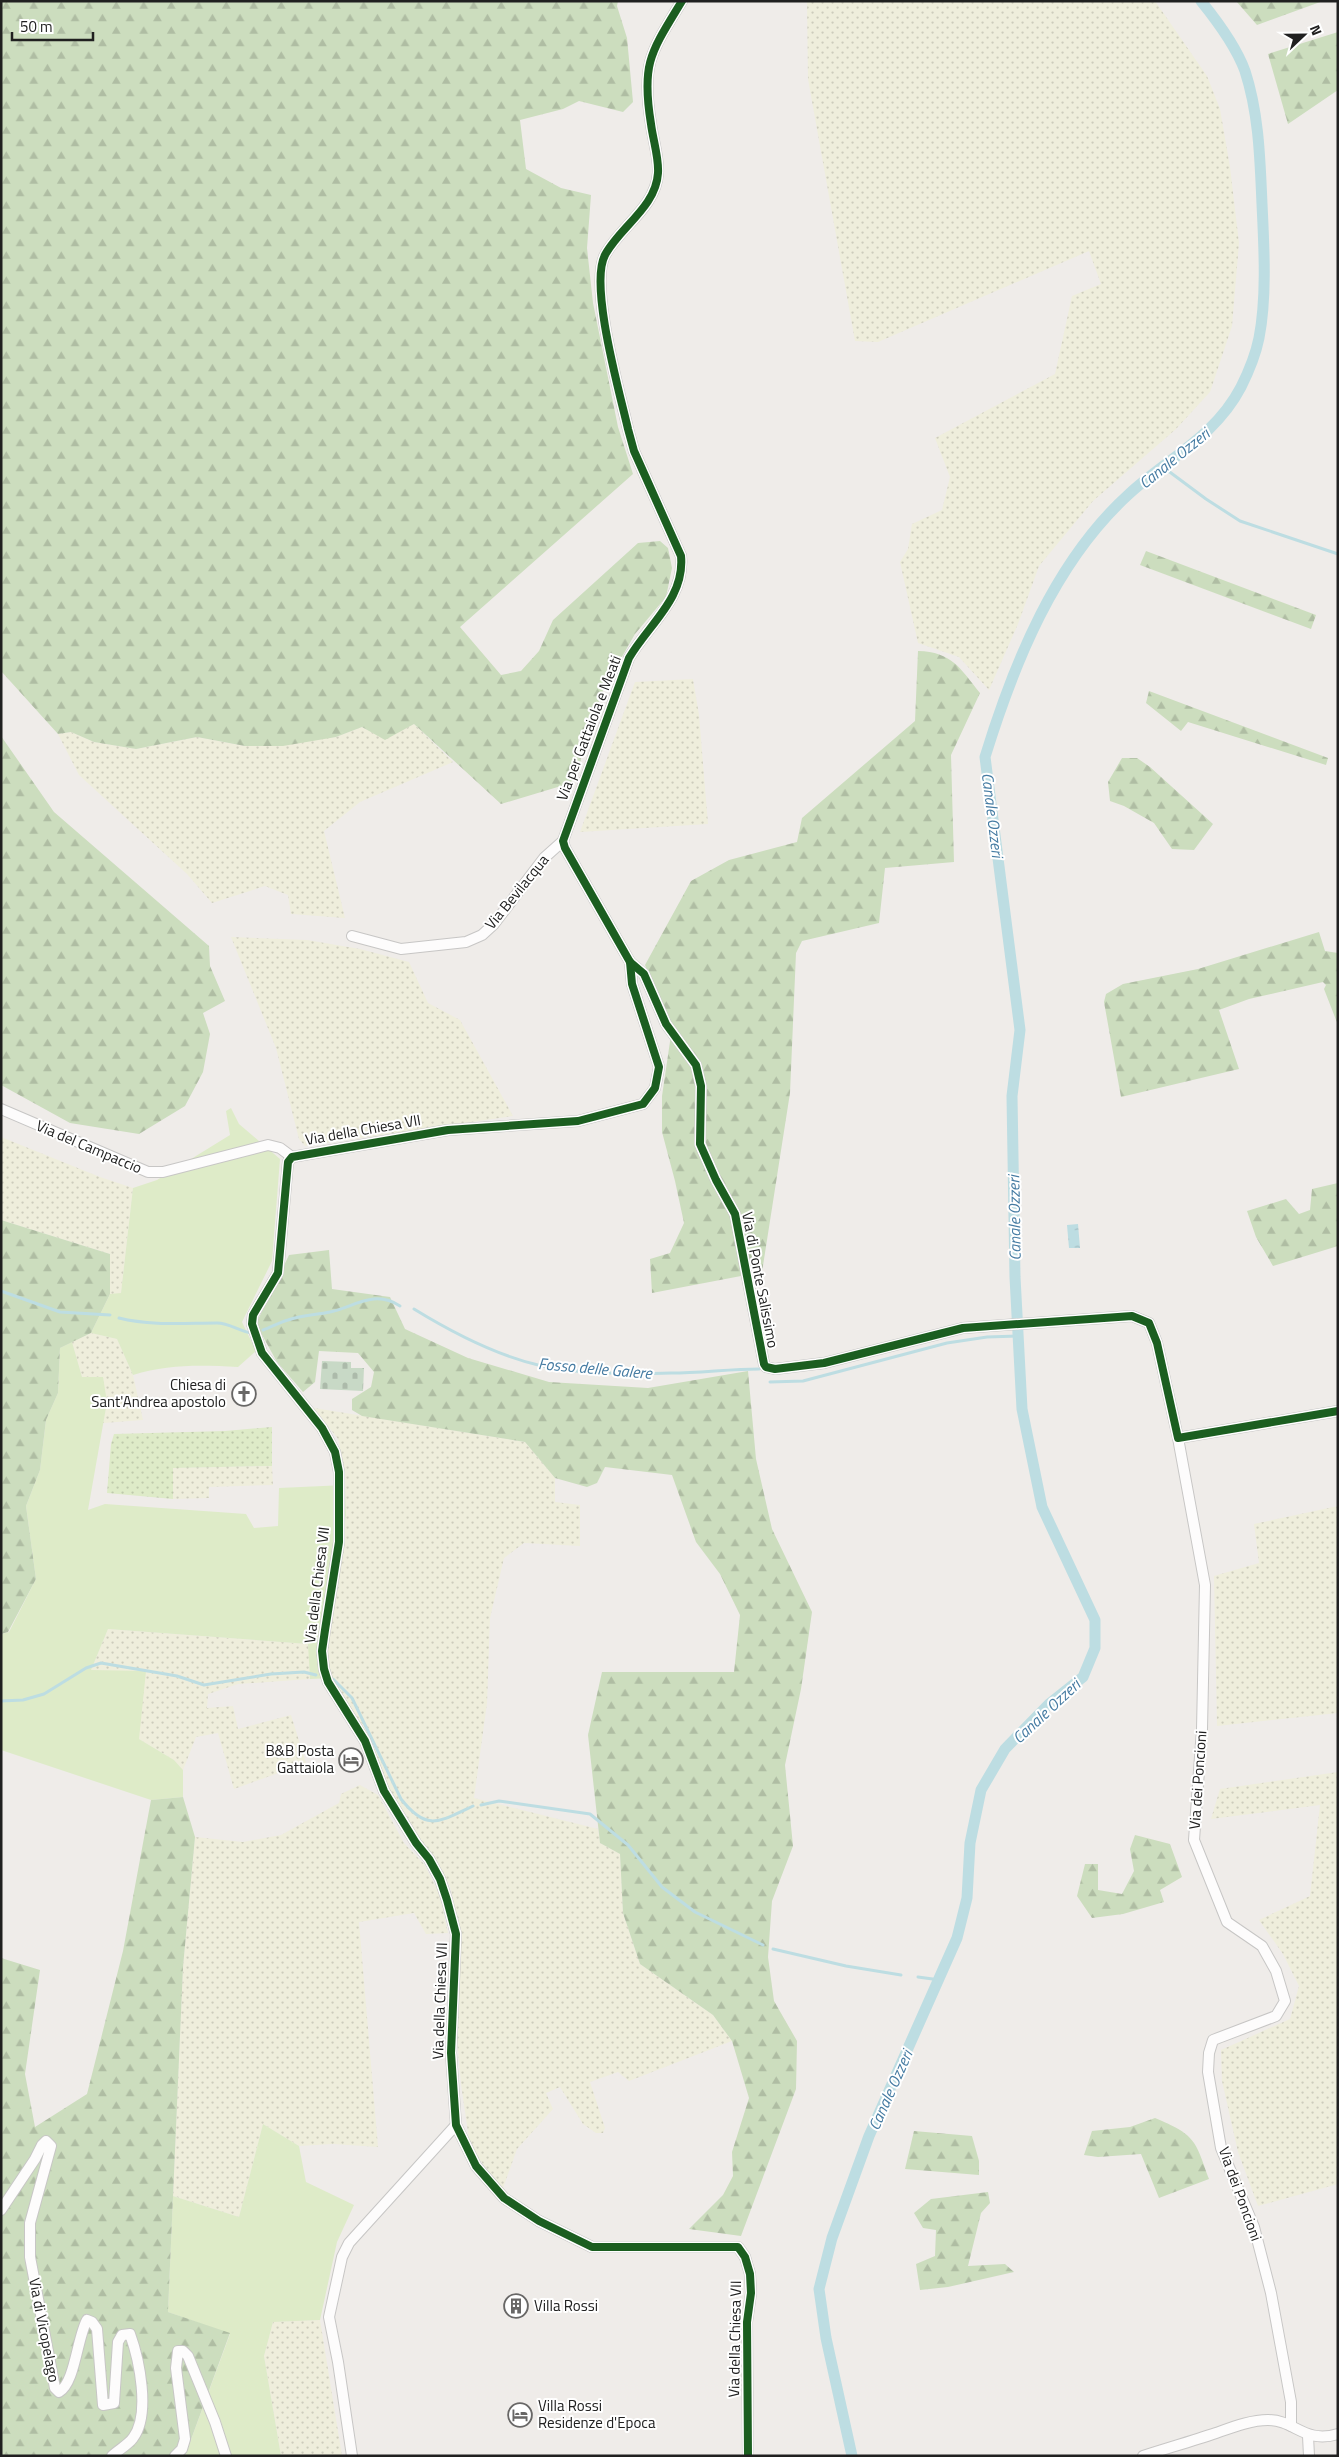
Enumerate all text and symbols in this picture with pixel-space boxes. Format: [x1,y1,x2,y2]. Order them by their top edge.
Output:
scale bar [12,10,94,42]
north arrow [1279,10,1329,60]
text: 50 m [20,15,53,38]
text: N [1305,22,1328,38]
water label: Canale Ozzeri [1133,421,1216,494]
street label: Via per Gattaiola e Meati [550,652,627,804]
water label: Canale Ozzeri [976,771,1010,860]
street label: Via Bevilacqua [479,849,554,934]
street label: Via della Chiesa VII [303,1108,423,1151]
street label: Via del Campaccio [33,1114,146,1179]
water label: Canale Ozzeri [1001,1173,1027,1261]
street label: Via di Ponte Salissimo [736,1210,785,1350]
water label: Fosso delle Galere [537,1351,654,1385]
place label: Chiesa di Sant'Andrea apostolo [91,1373,226,1413]
church icon: Chiesa di Sant'Andrea apostolo [231,1381,257,1407]
street label: Via della Chiesa VII [298,1525,335,1644]
water label: Canale Ozzeri [1007,1672,1087,1749]
street label: Via dei Poncioni [1183,1730,1212,1830]
place label: B&B Posta Gattaiola [265,1739,334,1779]
hotel icon: B&B Posta Gattaiola [338,1747,364,1773]
street label: Via della Chiesa VII [426,1942,453,2060]
water label: Canale Ozzeri [862,2045,919,2134]
street label: Via dei Poncioni [1213,2143,1268,2244]
street label: Via di Vicopelago [23,2276,66,2384]
street label: Via della Chiesa VII [722,2280,747,2398]
building icon: Villa Rossi [503,2293,529,2319]
place label: Villa Rossi [534,2294,598,2317]
place label: Villa Rossi Residenze d'Epoca [538,2394,656,2434]
hotel icon: Villa Rossi Residenze d'Epoca [507,2402,533,2428]

